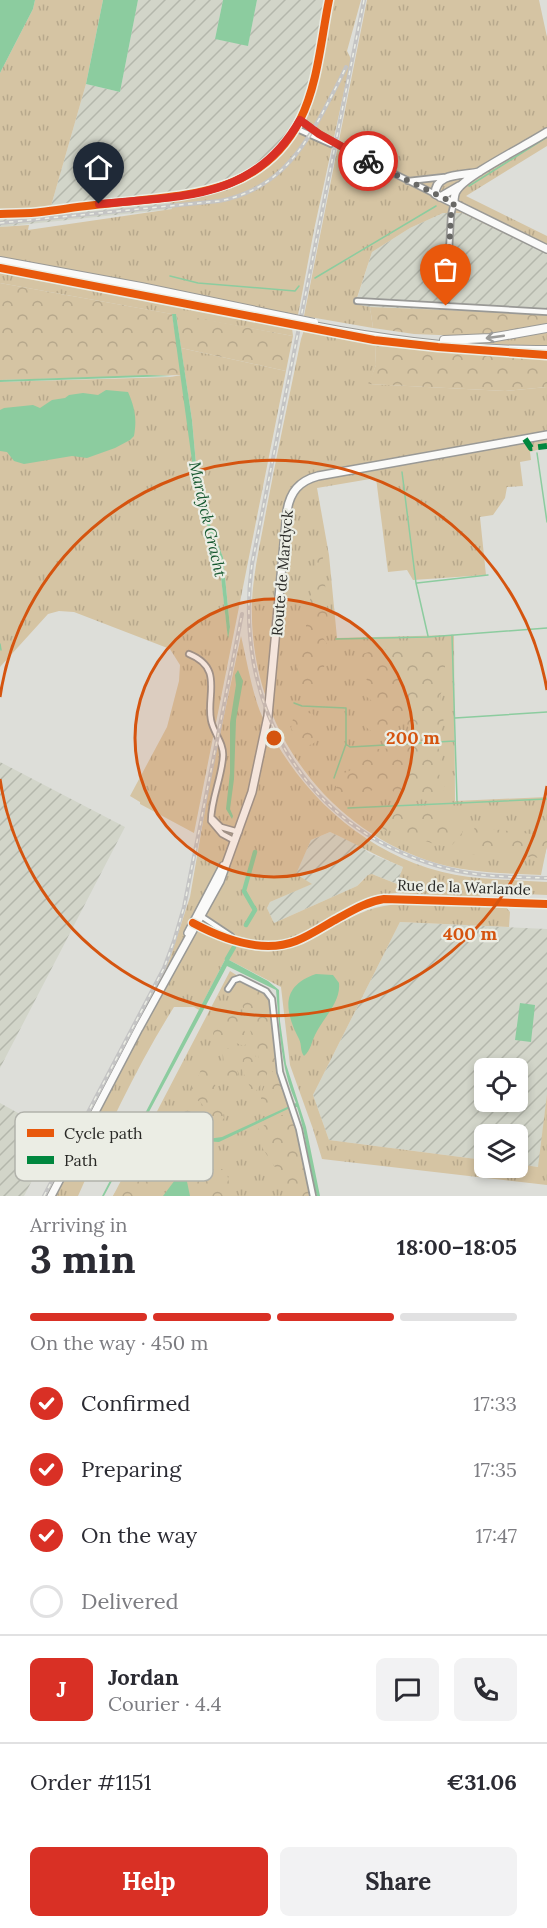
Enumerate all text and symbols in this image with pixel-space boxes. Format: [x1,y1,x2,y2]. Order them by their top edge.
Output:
courier [338,131,398,191]
pin [73,142,124,204]
icon: bike [352,145,385,178]
icon: home [82,151,115,184]
pin [420,244,471,306]
icon: bag [429,253,462,286]
one-way arrow [486,332,506,343]
water label: Mardyck Gracht [185,459,231,579]
street label: Route de Mardyck [267,509,297,637]
text: 200 m [386,726,440,749]
centre of rings [264,728,284,748]
street label: Rue de la Warlande [397,875,531,899]
text: 400 m [443,922,497,945]
map controls [474,1058,528,1178]
button: locate [474,1058,528,1112]
legend [15,1112,213,1181]
text: Cycle path [64,1123,143,1143]
button: layers [474,1124,528,1178]
text: Path [64,1150,98,1170]
text: Arriving in [30,1212,127,1237]
text: 18:00–18:05 [397,1233,517,1261]
text: 3 min [30,1234,136,1284]
text: On the way · 450 m [30,1330,208,1355]
icon: check [30,1387,63,1420]
text: Confirmed [81,1389,190,1417]
text: 17:33 [473,1391,517,1416]
icon: check [30,1453,63,1486]
text: Preparing [81,1455,181,1483]
text: 17:35 [473,1457,517,1482]
icon: check [30,1519,63,1552]
text: On the way [81,1521,197,1549]
text: 17:47 [475,1523,517,1548]
text: Delivered [81,1587,179,1615]
button: chat [376,1658,439,1721]
button: phone [454,1658,517,1721]
text: Jordan [108,1663,179,1691]
text: J [57,1675,66,1703]
text: Courier · 4.4 [108,1691,222,1716]
text: Order #1151 [30,1768,152,1796]
text: €31.06 [447,1768,517,1796]
button: Help [30,1847,268,1916]
button: Share [280,1847,517,1916]

